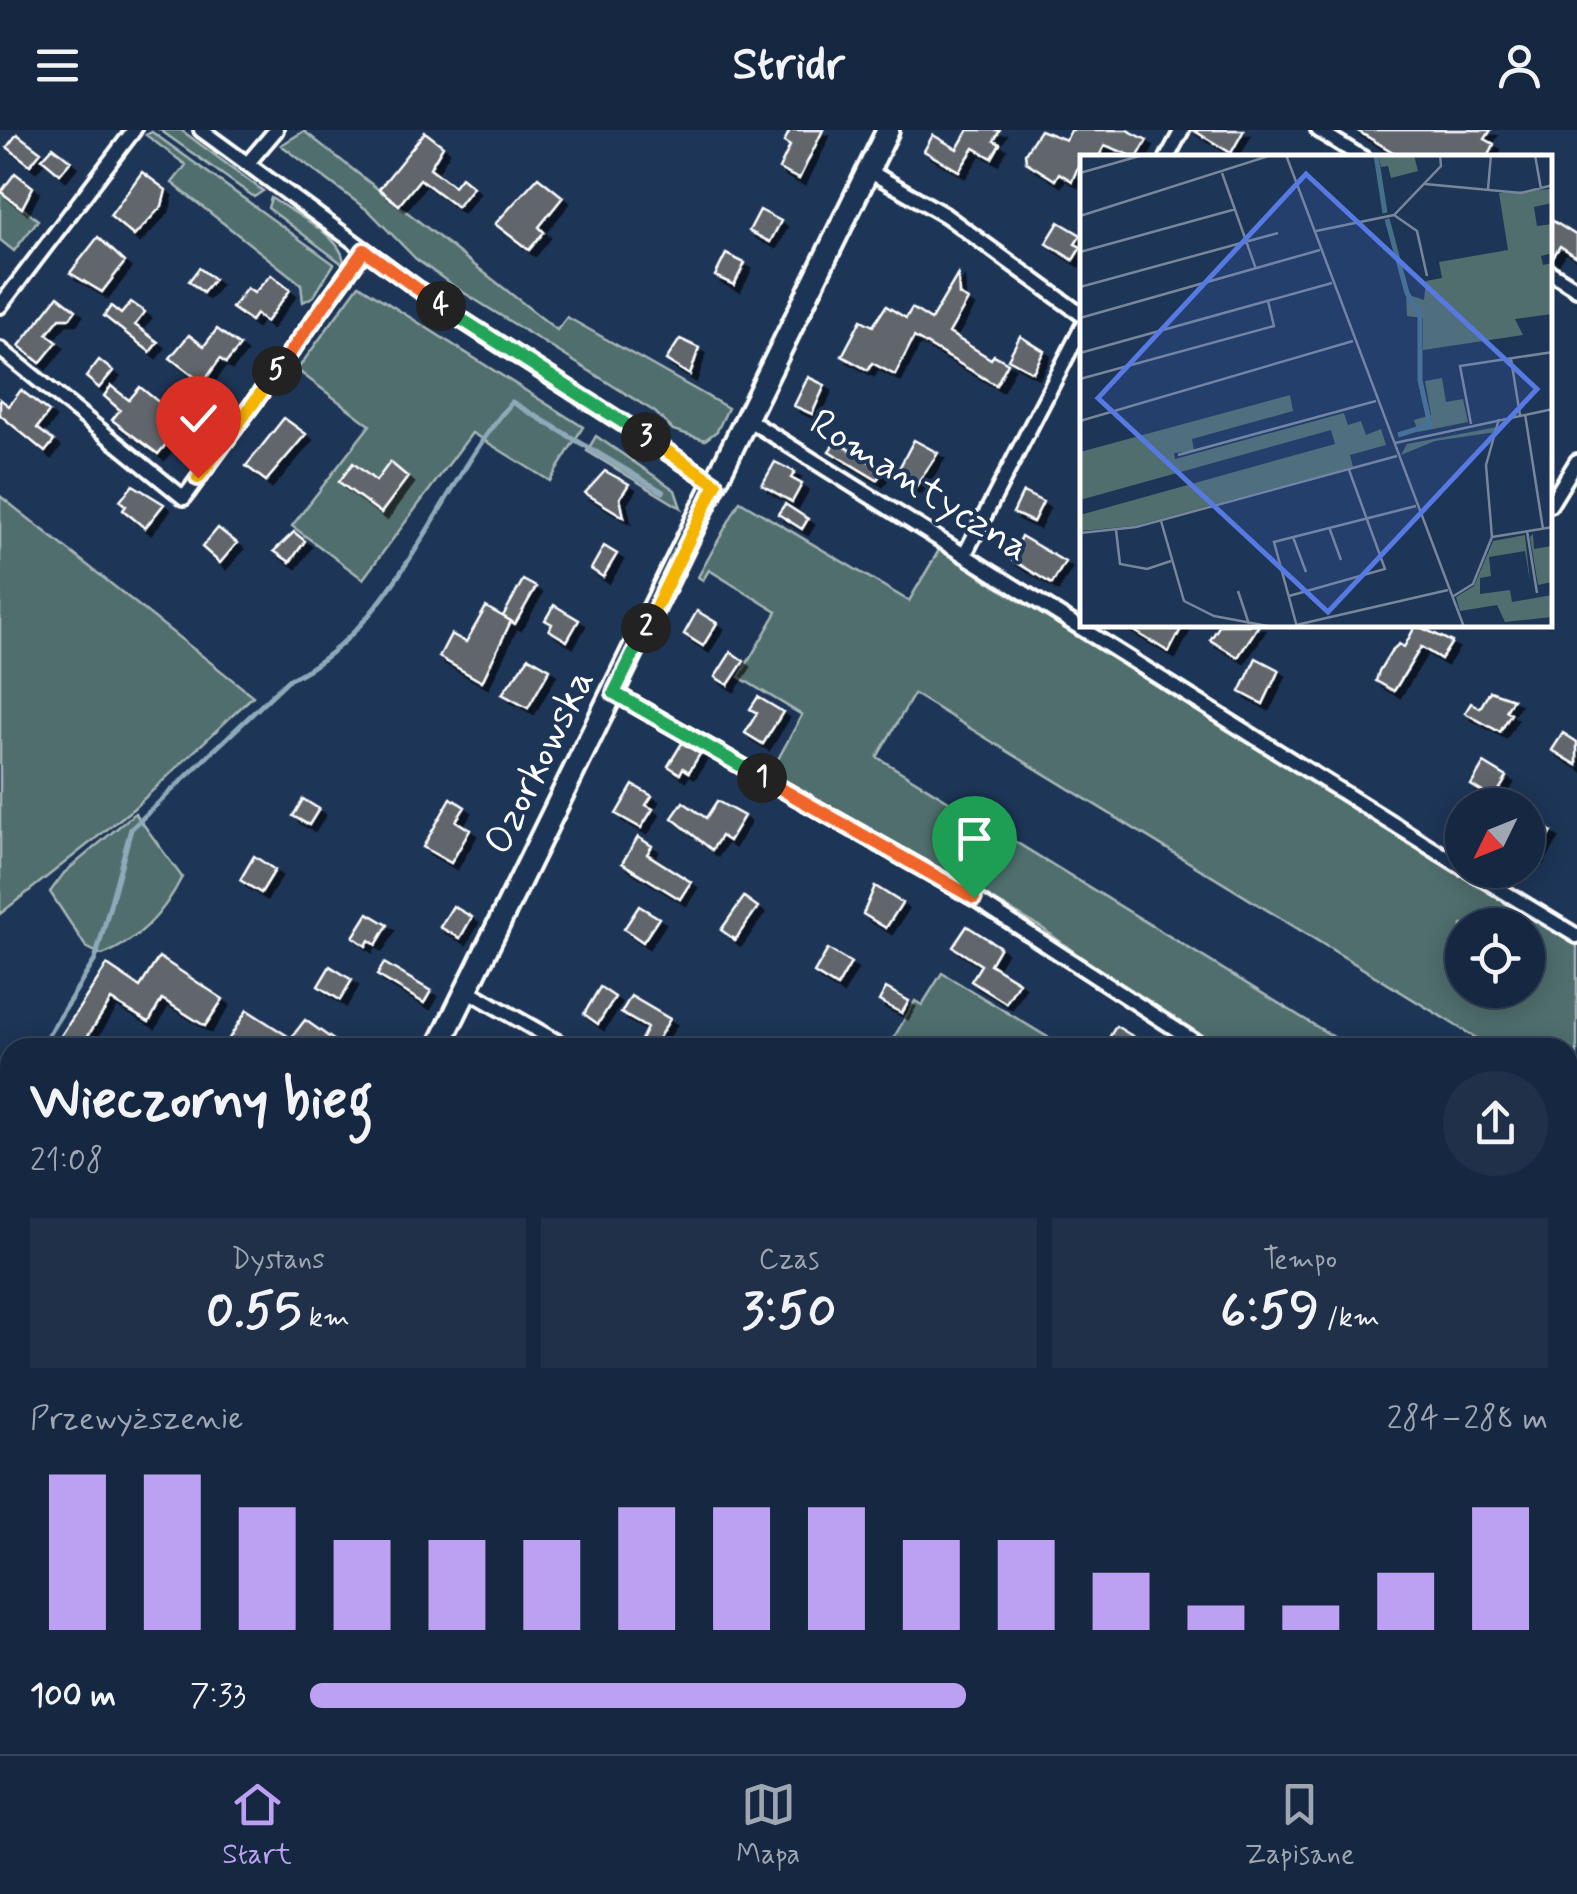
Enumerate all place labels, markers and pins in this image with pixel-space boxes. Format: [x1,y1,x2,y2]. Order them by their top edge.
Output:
pin: 4 [416,281,466,331]
pin: 5 [252,346,302,396]
pin [156,376,241,479]
pin: 3 [621,412,671,462]
pin: 2 [621,603,671,653]
pin: 1 [737,753,787,803]
pin [932,796,1017,899]

